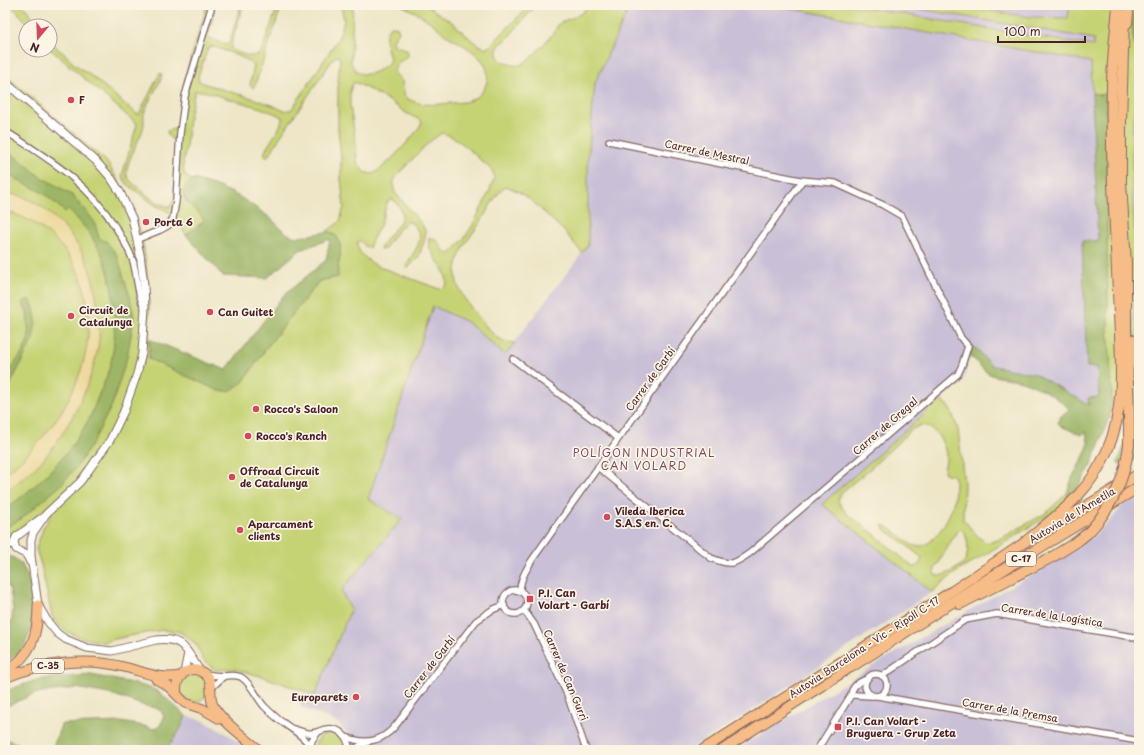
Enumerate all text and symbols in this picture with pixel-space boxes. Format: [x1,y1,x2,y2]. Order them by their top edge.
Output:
north arrow [18,18,58,58]
scale bar [998,18,1085,44]
text: 100 m [1004,22,1041,40]
text: N [27,38,41,57]
place label: F [79,92,85,107]
marker: F [66,95,76,105]
street label: Carrer de Mestral [663,135,751,168]
place label: Porta 6 [154,214,193,229]
marker: Porta 6 [141,217,151,227]
place label: Circuit de Catalunya [79,302,133,329]
place label: Can Guitet [218,304,273,319]
marker: Can Guitet [205,307,215,317]
marker: Circuit de Catalunya [66,311,76,321]
street label: Carrer de Garbí [621,343,678,414]
street label: Carrer de Gregal [849,393,921,458]
place label: Rocco's Saloon [264,401,338,416]
marker: Rocco's Saloon [251,404,261,414]
place label: Rocco's Ranch [256,428,327,443]
marker: Rocco's Ranch [243,431,253,441]
district label: POLÍGON INDUSTRIAL CAN VOLARD [573,444,715,474]
place label: Offroad Circuit de Catalunya [240,463,320,490]
marker: Offroad Circuit de Catalunya [227,472,237,482]
street label: Autovia de l'Ametlla [1026,482,1118,546]
place label: Vileda Iberica S.A.S en. C. [615,503,686,530]
marker: Vileda Iberica S.A.S en. C. [602,512,612,522]
place label: Aparcament clients [248,516,313,543]
marker: Aparcament clients [235,525,245,535]
road number: C-17 [1006,552,1036,566]
place label: P.I. Can Volart - Garbí [538,585,610,612]
street label: Autovia Barcelona - Vic - Ripoll C-17 [785,592,943,701]
marker: P.I. Can Volart - Garbí [525,594,535,604]
street label: Carrer de la Logística [1000,599,1105,630]
street label: Carrer de Can Gurri [540,627,593,723]
street label: Carrer de Garbí [399,632,458,701]
road number: C-35 [32,659,64,673]
place label: Europarets [292,689,348,704]
marker: Europarets [351,692,361,702]
street label: Carrer de la Premsa [961,694,1060,725]
place label: P.I. Can Volart - Bruguera - Grup Zeta [846,713,956,740]
marker: P.I. Can Volart - Bruguera - Grup Zeta [833,722,843,732]

